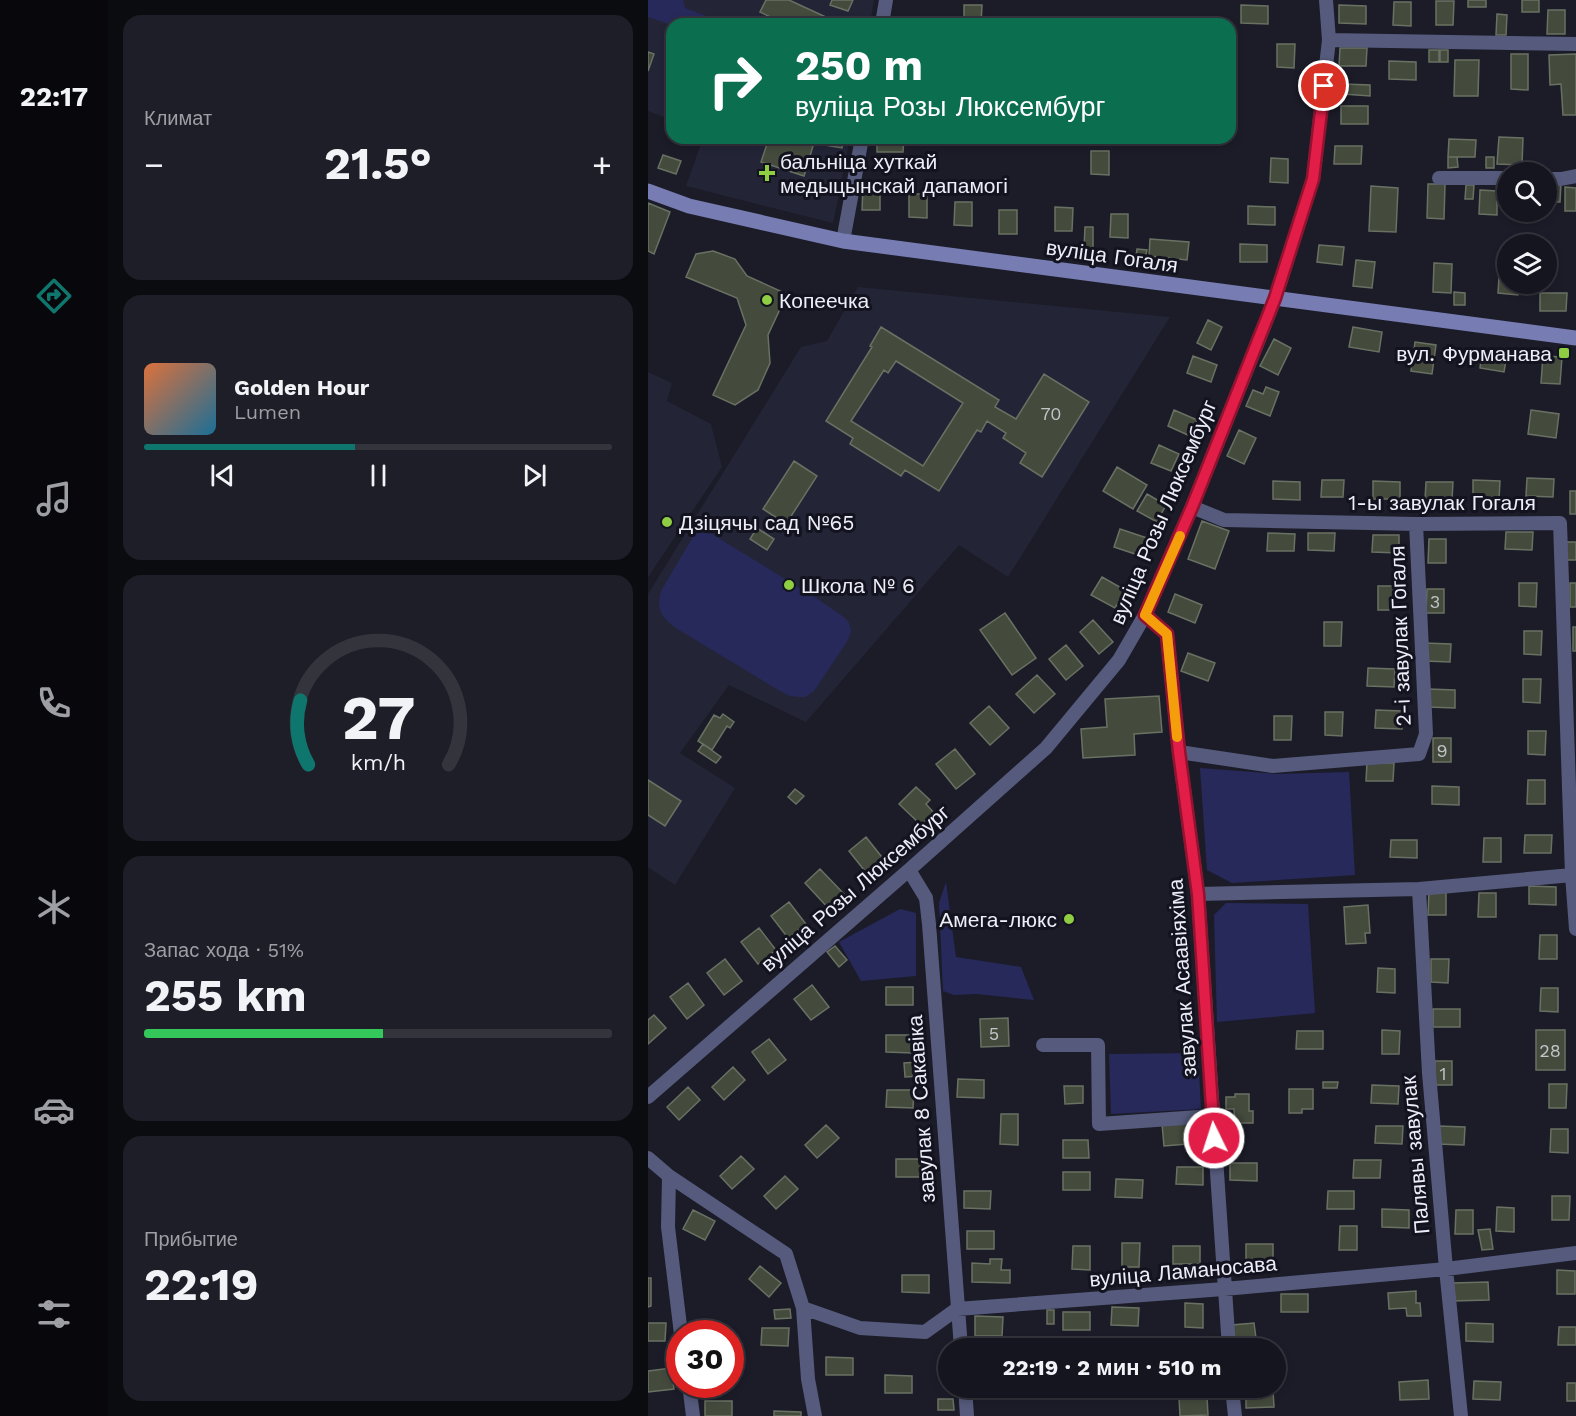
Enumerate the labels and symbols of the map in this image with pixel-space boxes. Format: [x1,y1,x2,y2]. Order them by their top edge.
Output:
pin [1298,60,1349,111]
place label: бальніца хуткай медыцынскай дапамогі [780,149,1008,198]
marker: бальніца хуткай медыцынскай дапамогі [758,164,776,182]
street label: вуліца Гогаля [1045,234,1179,278]
place label: Копеечка [779,288,870,313]
marker: Копеечка [760,293,774,307]
place label: вул. Фурманава [1396,341,1552,366]
marker: вул. Фурманава [1557,346,1571,360]
street label: вуліца Розы Люксембург [1104,396,1222,628]
house number: 70 [1041,403,1061,424]
street label: 1-ы завулак Гогаля [1348,490,1536,515]
place label: Дзіцячы сад №65 [679,510,854,535]
marker: Дзіцячы сад №65 [660,515,674,529]
street label: 2-і завулак Гогаля [1384,545,1416,727]
place label: Школа № 6 [801,573,915,598]
marker: Школа № 6 [782,578,796,592]
house number: 3 [1430,591,1440,612]
house number: 9 [1436,740,1448,761]
street label: вуліца Розы Люксембург [756,799,955,977]
street label: завулак Асаавіяхіма [1163,878,1201,1078]
place label: Амега-люкс [939,907,1057,932]
marker: Амега-люкс [1062,912,1076,926]
street label: завулак 8 Сакавіка [902,1014,940,1204]
house number: 5 [989,1023,999,1044]
house number: 28 [1539,1040,1561,1061]
house number: 1 [1439,1063,1447,1084]
street label: Палявы завулак [1396,1074,1434,1235]
position arrow [1182,1106,1246,1170]
street label: вуліца Ламаносава [1088,1250,1278,1292]
speed limit sign: 30 [666,1320,744,1398]

